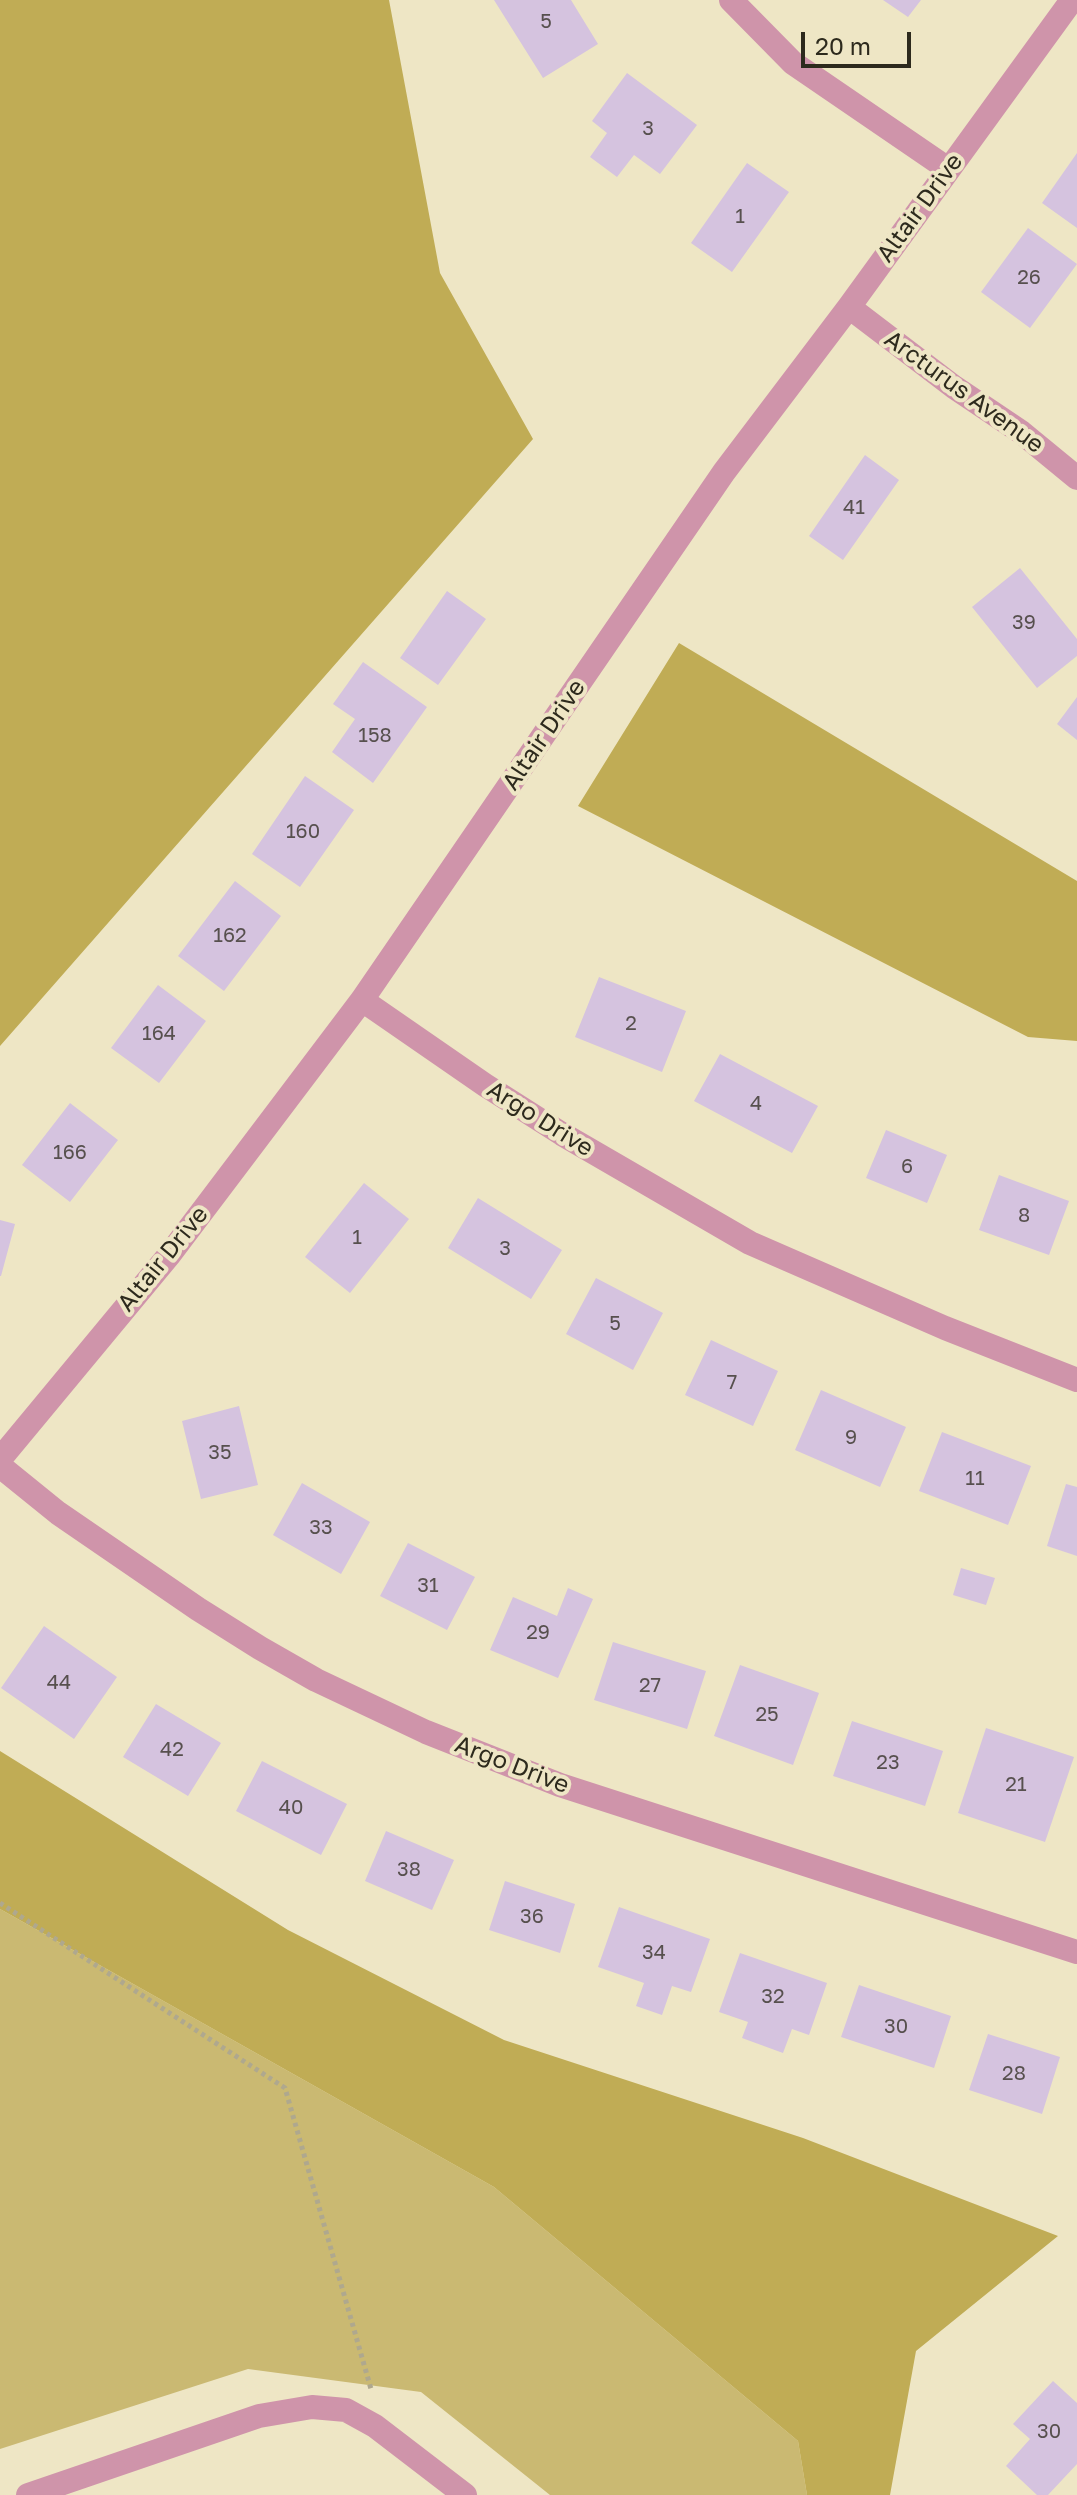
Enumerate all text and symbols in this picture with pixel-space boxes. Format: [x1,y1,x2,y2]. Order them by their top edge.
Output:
house number: 5 [540,10,552,34]
scale bar [805,16,915,66]
text: 20 m [815,31,871,60]
house number: 3 [642,117,654,141]
street label: Altair Drive [871,148,969,268]
house number: 1 [735,205,745,229]
house number: 26 [1017,266,1041,290]
street label: Arcturus Avenue [879,325,1049,459]
house number: 41 [843,496,865,520]
house number: 39 [1012,611,1036,635]
street label: Altair Drive [496,674,592,796]
house number: 158 [358,724,392,748]
house number: 160 [286,820,320,844]
house number: 162 [213,924,247,948]
house number: 2 [625,1012,637,1036]
house number: 164 [142,1022,176,1046]
street label: Argo Drive [482,1075,598,1163]
house number: 4 [750,1092,762,1116]
house number: 166 [53,1141,87,1165]
house number: 6 [901,1155,913,1179]
street label: Altair Drive [112,1201,214,1317]
house number: 8 [1018,1204,1030,1228]
house number: 1 [352,1226,362,1250]
house number: 3 [499,1237,511,1261]
house number: 5 [609,1312,621,1336]
house number: 7 [727,1371,737,1395]
house number: 9 [845,1426,857,1450]
house number: 35 [208,1441,232,1465]
house number: 11 [965,1467,985,1491]
house number: 33 [309,1516,333,1540]
house number: 31 [417,1574,439,1598]
house number: 29 [526,1621,550,1645]
house number: 44 [47,1671,71,1695]
house number: 27 [639,1674,661,1698]
house number: 25 [755,1703,779,1727]
street label: Argo Drive [451,1730,573,1800]
house number: 42 [160,1738,184,1762]
house number: 23 [876,1751,900,1775]
house number: 21 [1005,1773,1027,1797]
house number: 40 [279,1796,303,1820]
house number: 38 [397,1858,421,1882]
house number: 36 [520,1905,544,1929]
house number: 34 [642,1941,666,1965]
house number: 32 [761,1985,785,2009]
house number: 30 [884,2015,908,2039]
house number: 28 [1002,2062,1026,2086]
house number: 30 [1037,2420,1061,2444]

